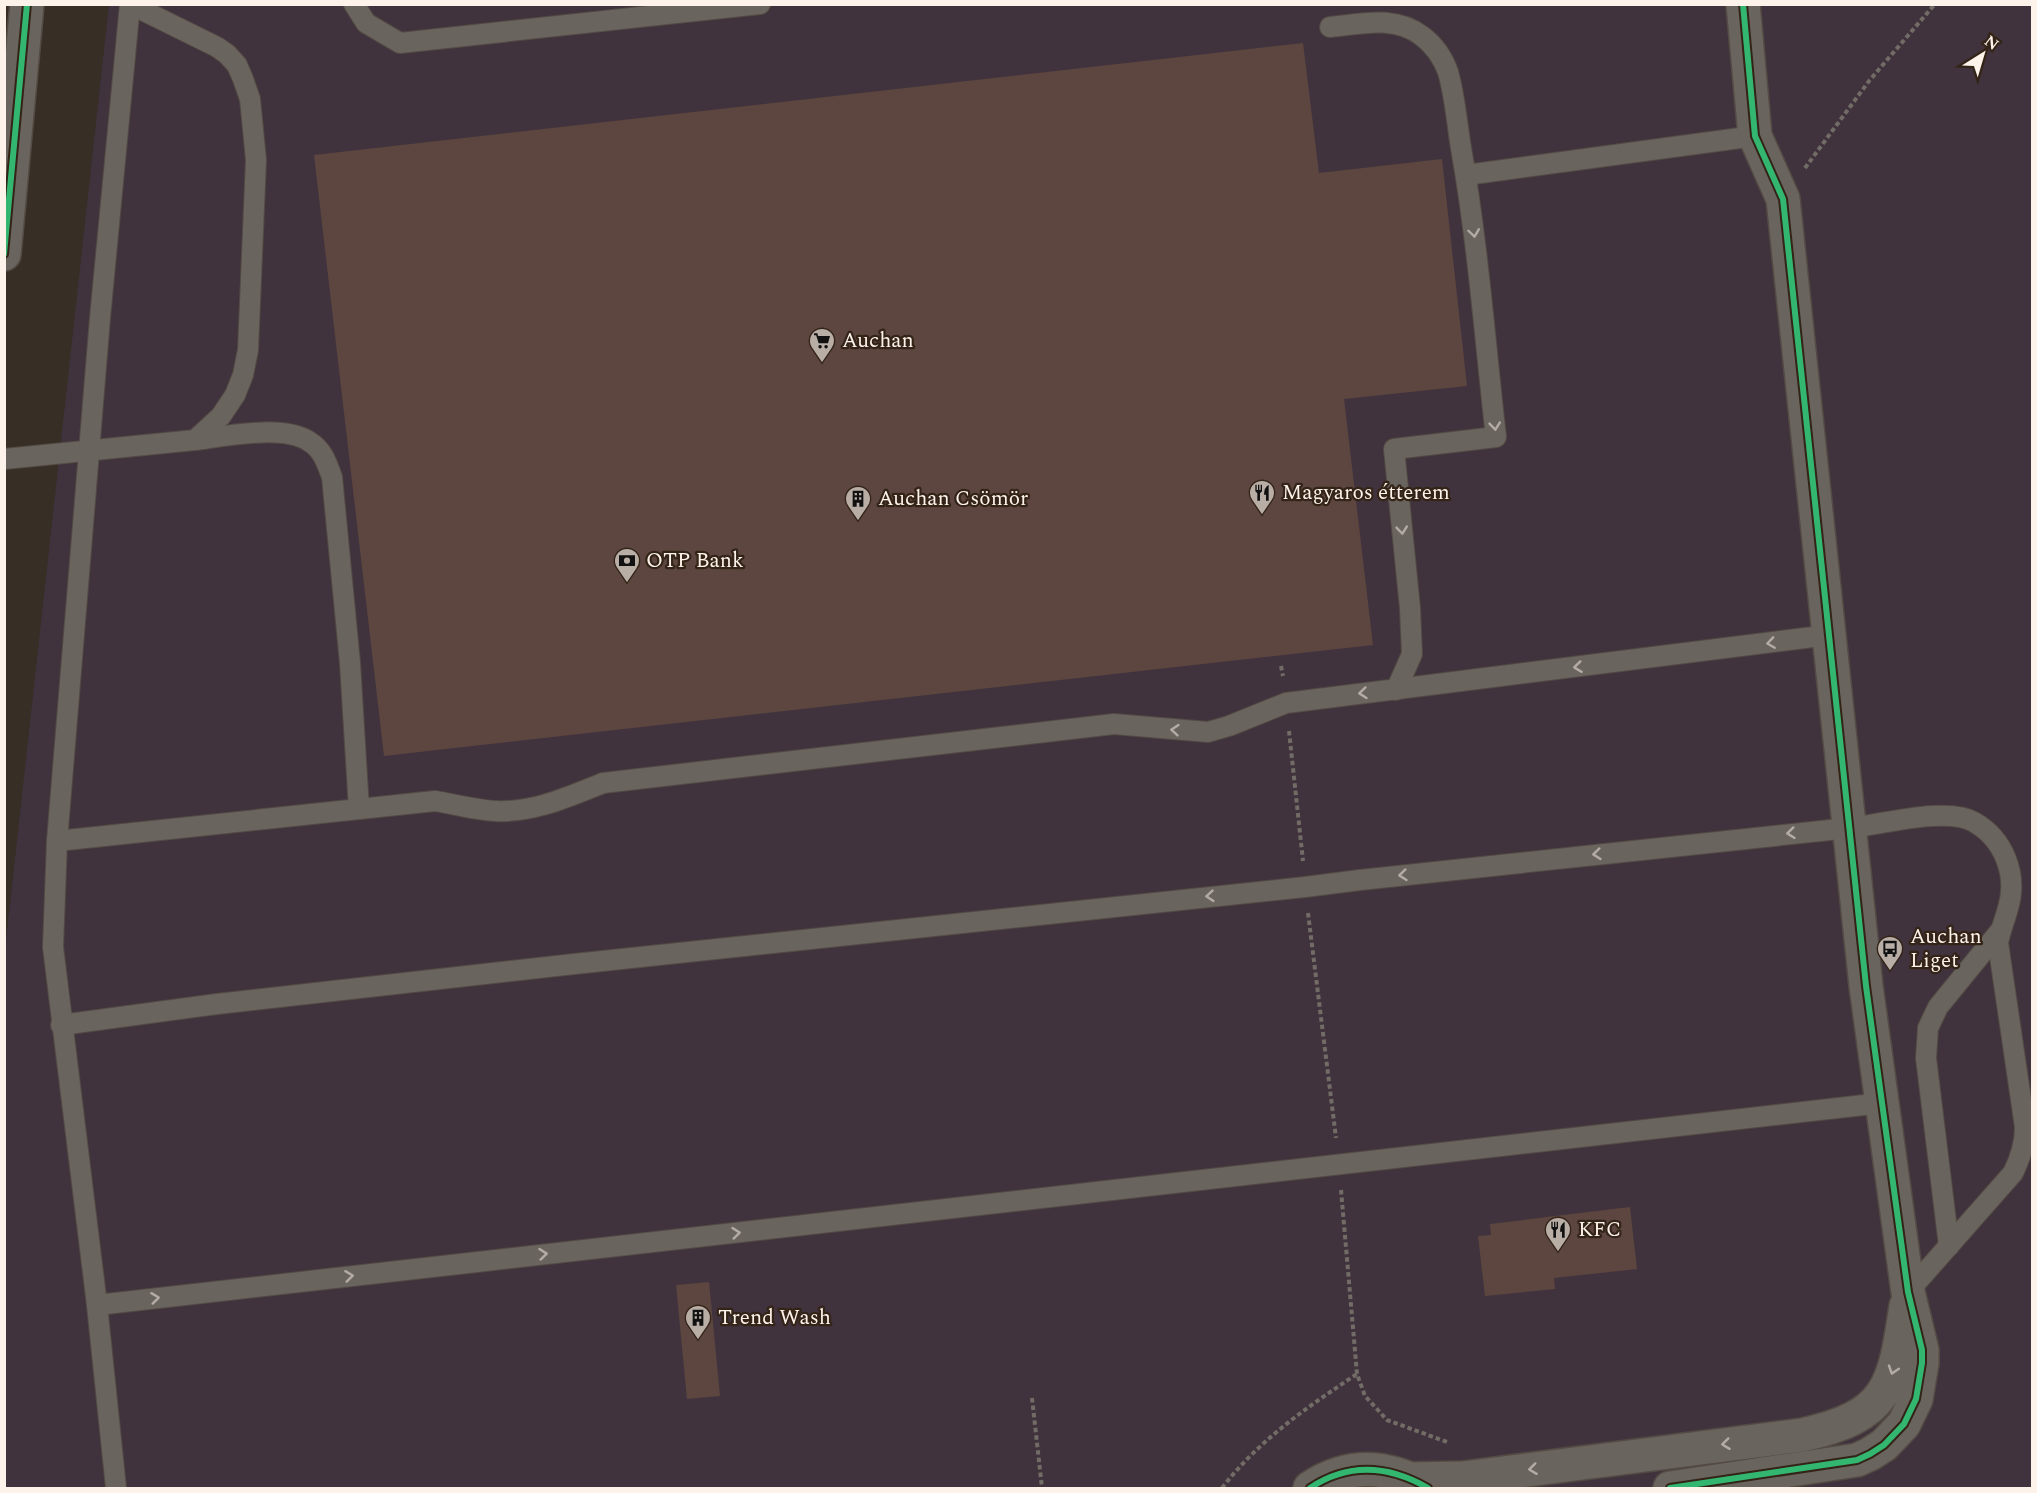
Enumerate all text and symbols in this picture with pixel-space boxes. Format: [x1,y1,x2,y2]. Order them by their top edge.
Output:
north arrow [1953,24,2013,84]
text: N [1979,29,2004,56]
one-way arrow [1467,228,1479,237]
place label: Auchan [842,325,914,357]
supermarket icon: Auchan [807,326,837,364]
one-way arrow [1488,422,1501,431]
place label: Magyaros étterem [1282,477,1450,509]
restaurant icon: Magyaros étterem [1247,478,1277,516]
place label: Auchan Csömör [878,483,1028,515]
building icon: Auchan Csömör [843,484,873,522]
one-way arrow [1395,525,1408,534]
place label: OTP Bank [646,545,744,577]
bank icon: OTP Bank [612,546,642,584]
one-way arrow [1767,636,1776,648]
one-way arrow [1573,660,1582,672]
one-way arrow [1359,686,1368,699]
one-way arrow [1170,724,1179,737]
one-way arrow [1787,826,1796,839]
one-way arrow [1593,847,1602,860]
one-way arrow [1399,868,1408,881]
one-way arrow [1205,889,1214,902]
place label: Auchan Liget [1910,921,1982,977]
bus stop icon: Auchan Liget [1875,934,1905,972]
place label: KFC [1578,1214,1621,1246]
restaurant icon: KFC [1543,1215,1573,1253]
one-way arrow [732,1227,741,1240]
one-way arrow [538,1249,547,1261]
one-way arrow [344,1271,353,1283]
one-way arrow [151,1293,160,1305]
place label: Trend Wash [718,1302,831,1334]
building icon: Trend Wash [683,1303,713,1341]
one-way arrow [1888,1365,1901,1375]
one-way arrow [1722,1438,1731,1450]
one-way arrow [1528,1462,1537,1474]

